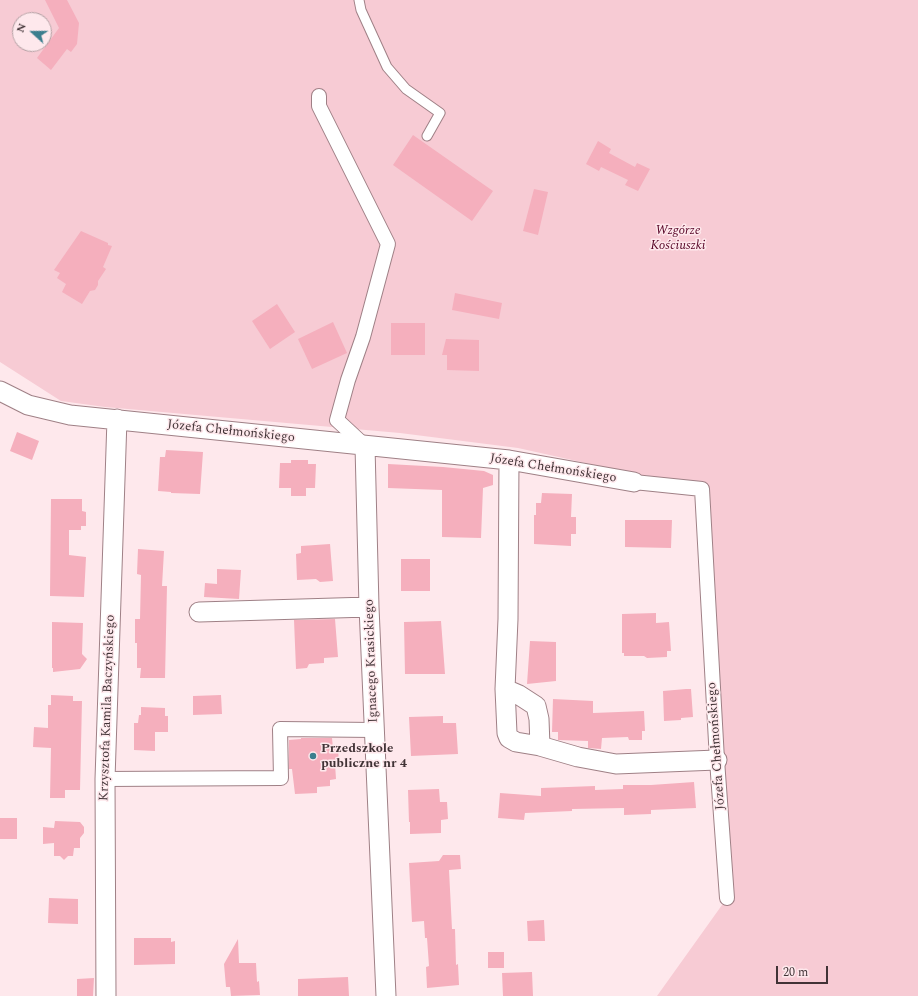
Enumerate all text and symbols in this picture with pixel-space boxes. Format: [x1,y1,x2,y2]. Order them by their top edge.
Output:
north arrow [12,12,52,52]
text: N [12,21,31,35]
park label: Wzgórze Kościuszki [651,223,705,254]
street label: Józefa Chełmońskiego [167,418,295,446]
street label: Józefa Chełmońskiego [489,451,617,487]
street label: Ignacego Krasickiego [362,599,382,723]
street label: Krzysztofa Kamila Baczyńskiego [97,614,119,802]
street label: Józefa Chełmońskiego [705,682,729,810]
place label: Przedszkole publiczne nr 4 [321,741,407,772]
marker: Przedszkole publiczne nr 4 [308,751,318,761]
scale bar [778,958,830,984]
text: 20 m [783,963,808,982]

